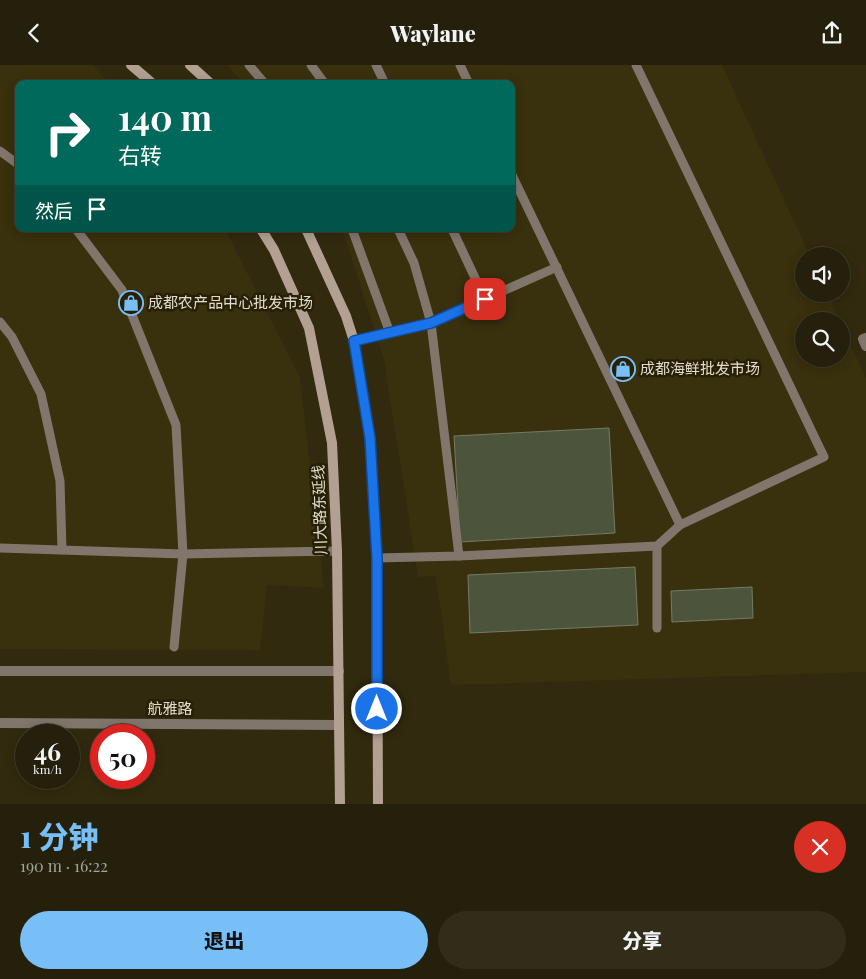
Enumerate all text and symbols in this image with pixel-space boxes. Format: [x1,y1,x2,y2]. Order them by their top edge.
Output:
text: Waylane [390,18,476,48]
icon: back [20,19,48,47]
icon: share [818,19,846,47]
text: 140 m [118,93,212,140]
icon: right [35,100,100,165]
text: 右转 [118,140,162,170]
icon: arrive [83,195,111,223]
text: 然后 [35,197,73,223]
map controls [795,247,850,367]
button: sound [795,247,850,302]
pin [464,278,506,320]
icon: arrive [471,285,499,313]
shop icon: 成都农产品中心批发市场 [118,290,144,316]
place label: 成都农产品中心批发市场 [148,292,313,312]
button: search [795,312,850,367]
shop icon: 成都海鲜批发市场 [610,356,636,382]
place label: 成都海鲜批发市场 [640,358,760,378]
street label: 川大路东延线 [307,465,331,555]
position arrow [350,682,402,734]
street label: 航雅路 [147,698,193,718]
speed limit sign: 50 [90,724,155,789]
text: 46 [34,734,61,767]
text: km/h [33,761,62,777]
text: 1 分钟 [20,816,98,856]
button: close [794,821,846,873]
text: 190 m · 16:22 [20,855,108,876]
button: 退出 [20,911,428,969]
button: 分享 [438,911,846,969]

